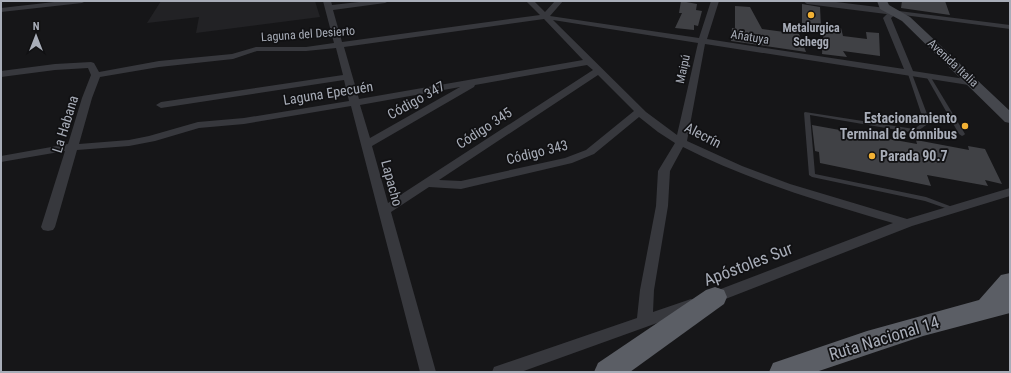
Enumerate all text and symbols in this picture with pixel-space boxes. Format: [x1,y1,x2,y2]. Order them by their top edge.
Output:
marker: Metalurgica Schegg [806,10,816,20]
north arrow [16,16,56,56]
text: N [33,20,40,33]
place label: Metalurgica Schegg [782,21,840,49]
street label: Laguna del Desierto [260,24,356,44]
street label: Añatuya [730,27,770,47]
street label: Avenida Italia [925,36,981,90]
street label: Maipú [673,53,693,85]
street label: Laguna Epecuén [282,78,374,108]
street label: Código 347 [385,78,448,122]
street label: La Habana [49,93,81,155]
street label: Código 345 [453,104,515,152]
place label: Estacionamiento Terminal de ómnibus [840,110,957,142]
street label: Alecrín [682,119,724,151]
marker: Estacionamiento Terminal de ómnibus [960,121,970,131]
street label: Código 343 [505,137,569,167]
place label: Parada 90.7 [880,148,948,164]
marker: Parada 90.7 [867,151,877,161]
street label: Lapacho [378,158,406,208]
street label: Apóstoles Sur [701,238,795,290]
street label: Ruta Nacional 14 [826,312,942,364]

